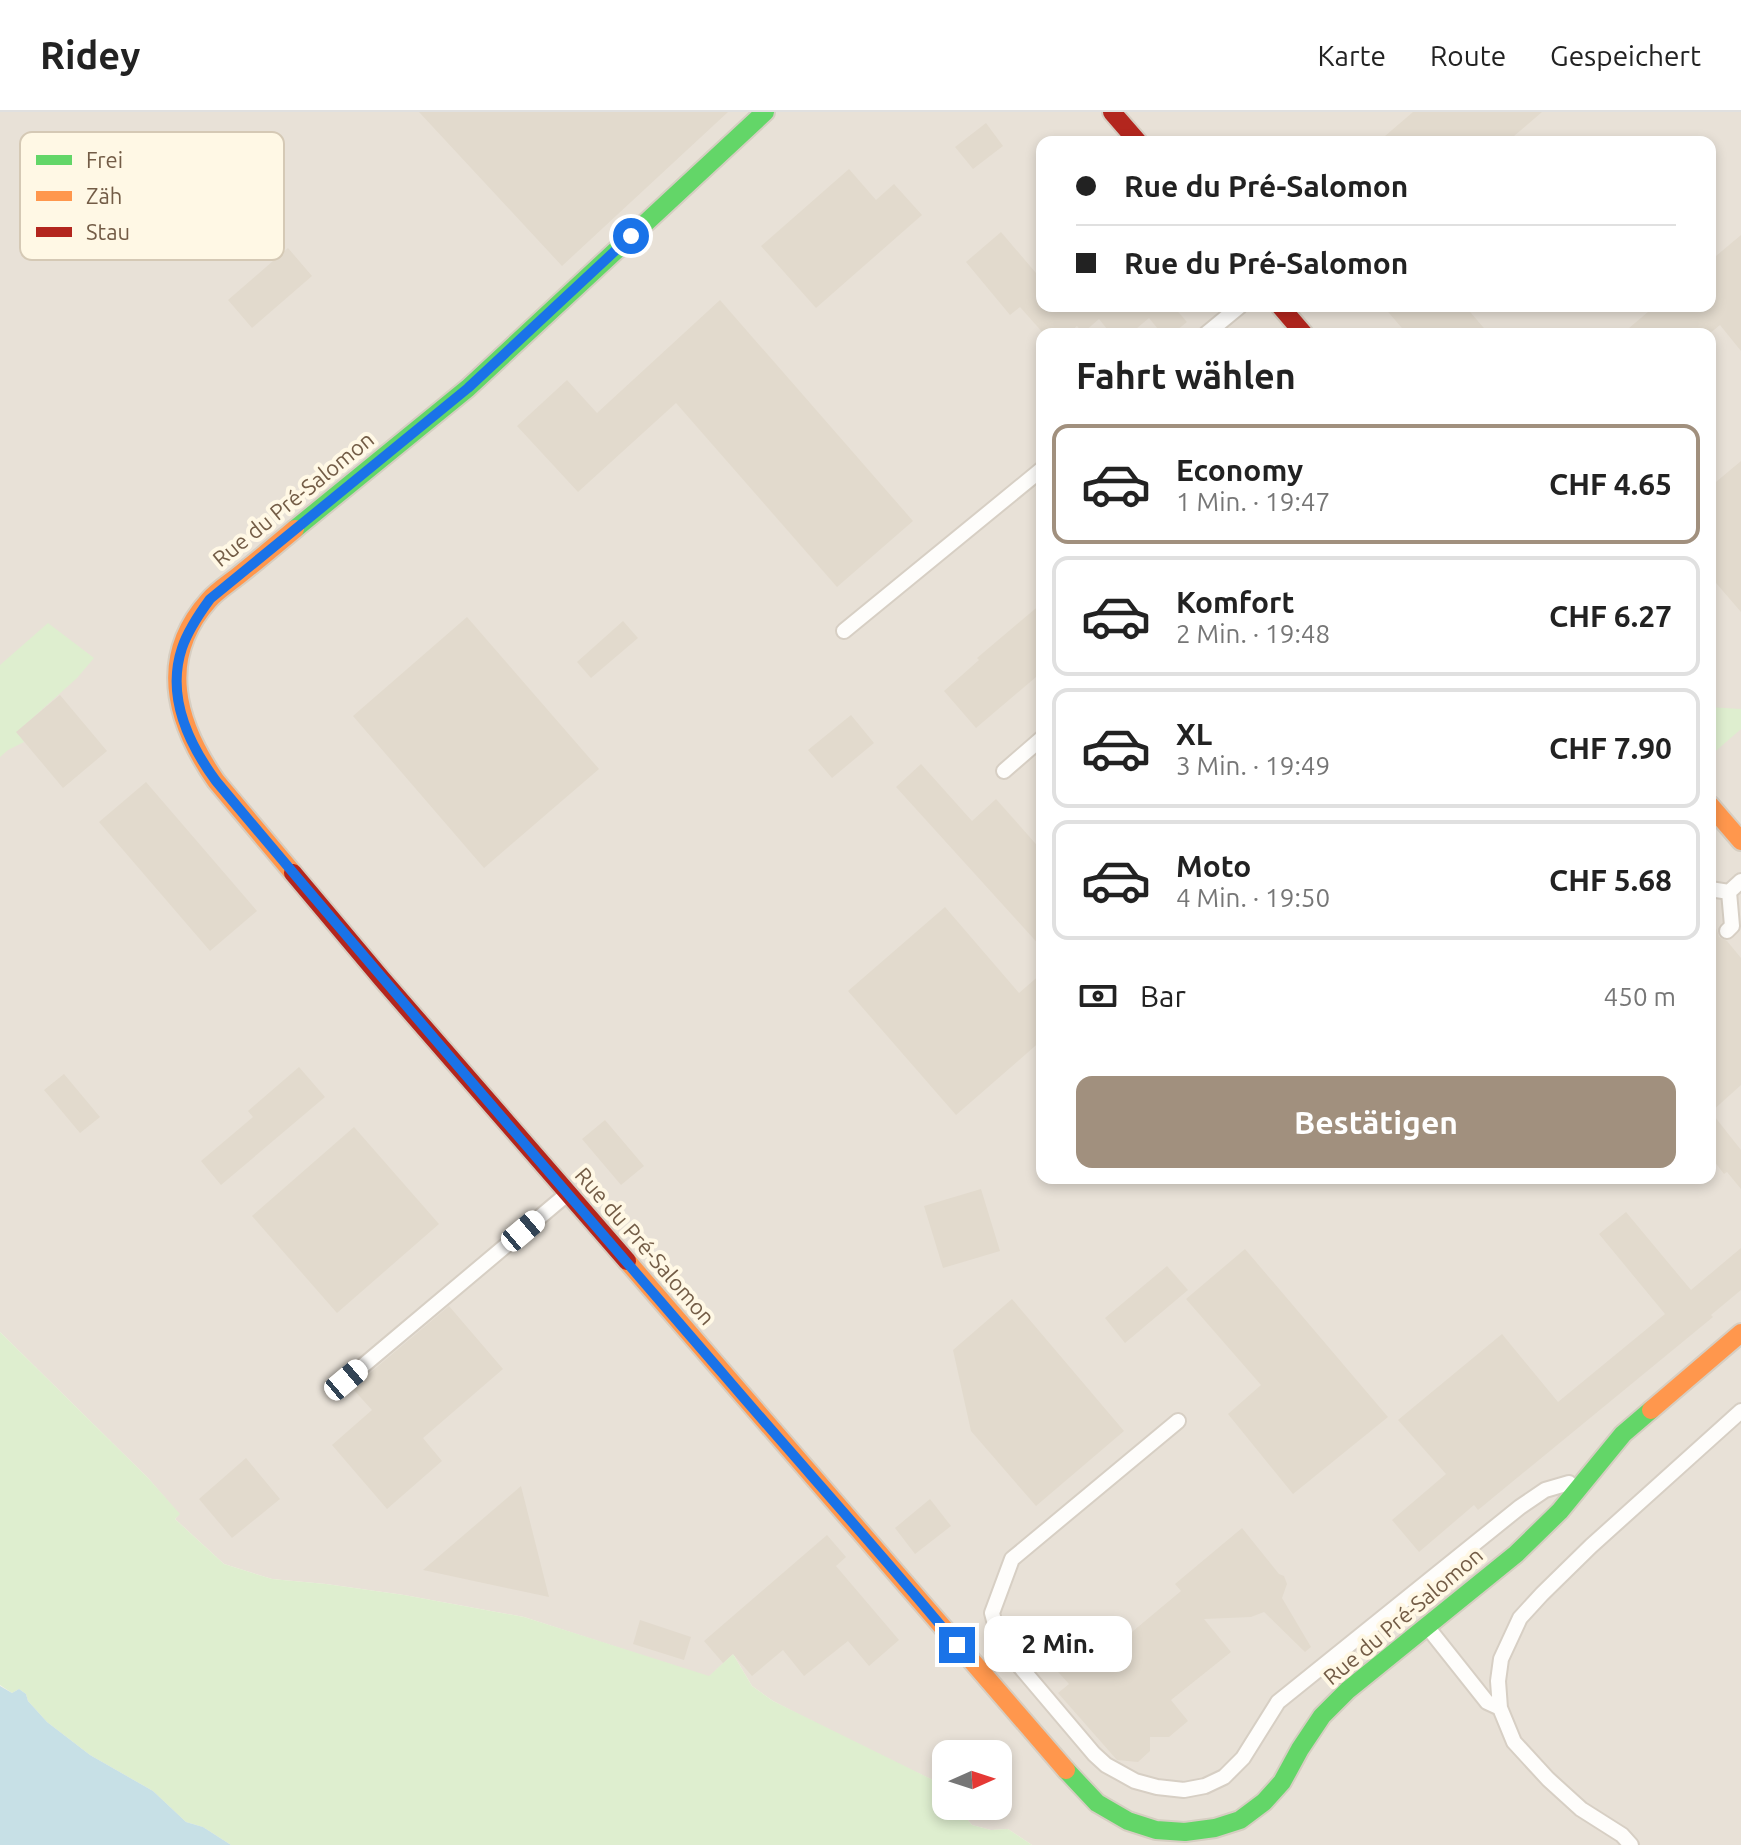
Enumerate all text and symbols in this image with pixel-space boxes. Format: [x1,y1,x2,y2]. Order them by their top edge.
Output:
text: Ridey [40,34,140,76]
text: Karte [1317,40,1386,71]
text: Route [1430,40,1506,71]
text: Gespeichert [1550,40,1701,71]
legend [20,132,284,260]
text: Frei [86,147,123,172]
text: Rue du Pré-Salomon [1124,169,1408,203]
text: Zäh [86,183,122,208]
route start [613,218,649,254]
text: Stau [86,219,130,244]
text: Rue du Pré-Salomon [1124,246,1408,280]
text: Fahrt wählen [1076,355,1296,396]
street label: Rue du Pré-Salomon [207,426,378,571]
icon: car [1080,448,1152,520]
text: Economy [1176,453,1303,487]
text: CHF 4.65 [1549,467,1672,501]
text: 1 Min. · 19:47 [1176,487,1330,516]
icon: car [1080,580,1152,652]
text: Komfort [1176,585,1294,619]
text: CHF 6.27 [1549,599,1672,633]
text: 2 Min. · 19:48 [1176,619,1330,648]
icon: car [1080,712,1152,784]
text: XL [1176,717,1212,751]
text: CHF 7.90 [1549,731,1672,765]
text: 3 Min. · 19:49 [1176,751,1330,780]
icon: car [1080,844,1152,916]
text: Moto [1176,849,1251,883]
text: CHF 5.68 [1549,863,1672,897]
text: 4 Min. · 19:50 [1176,883,1330,912]
icon: cash [1076,974,1120,1018]
text: Bar [1140,979,1186,1013]
text: 450 m [1604,982,1676,1011]
button: Bestätigen [1076,1076,1676,1168]
street label: Rue du Pré-Salomon [570,1162,720,1329]
car [497,1206,549,1256]
car [320,1355,372,1405]
street label: Rue du Pré-Salomon [1318,1542,1487,1689]
callout: 2 Min. [985,1617,1133,1673]
route end [939,1627,975,1663]
text: 2 Min. [1022,1629,1094,1658]
north arrow [932,1740,1012,1820]
map controls [932,1740,1012,1820]

